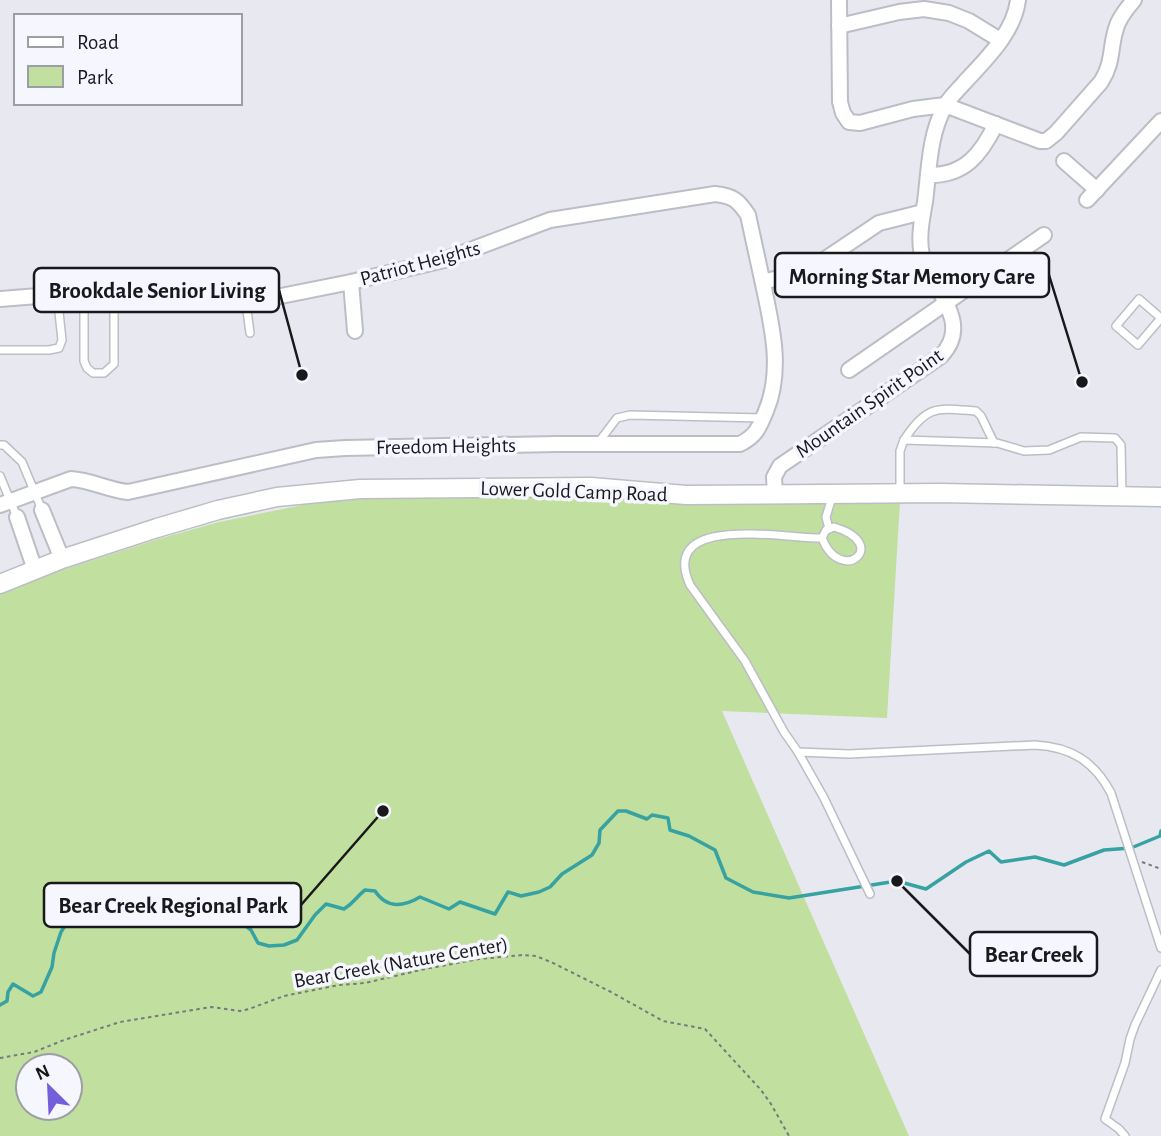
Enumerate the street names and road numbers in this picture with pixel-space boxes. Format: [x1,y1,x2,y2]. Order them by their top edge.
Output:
street label: Patriot Heights [358,237,482,290]
street label: Mountain Spirit Point [792,345,947,462]
street label: Freedom Heights [376,435,516,458]
street label: Lower Gold Camp Road [480,478,668,505]
street label: Bear Creek (Nature Center) [292,933,510,992]

